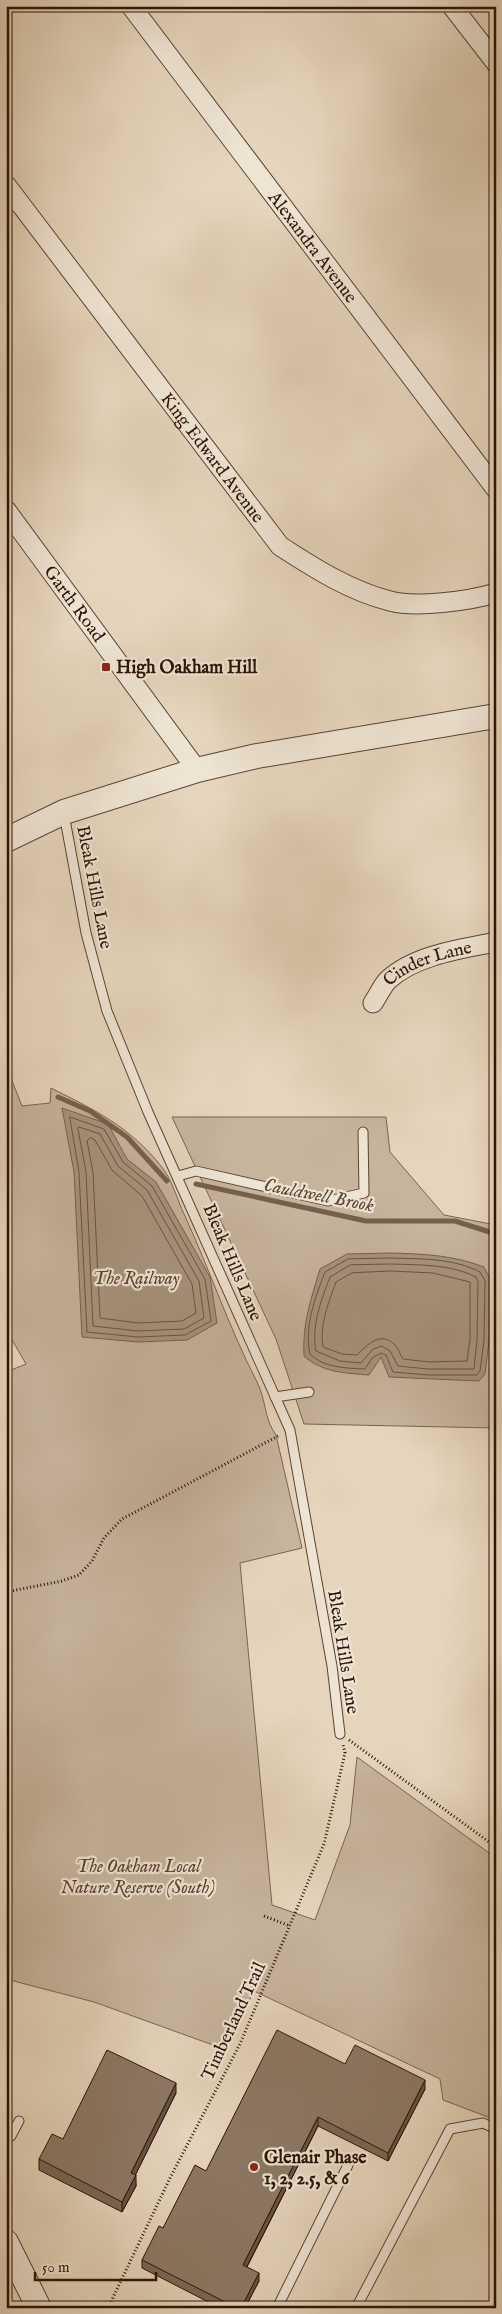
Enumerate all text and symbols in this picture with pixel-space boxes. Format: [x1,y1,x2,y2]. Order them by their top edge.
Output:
street label: Alexandra Avenue [262,186,362,308]
street label: King Edward Avenue [155,388,268,528]
street label: Garth Road [38,562,109,647]
place label: High Oakham Hill [116,657,258,680]
marker: High Oakham Hill [100,661,112,673]
street label: Bleak Hills Lane [70,824,117,951]
street label: Cinder Lane [379,937,474,992]
water label: Cauldwell Brook [262,1174,376,1218]
street label: Bleak Hills Lane [197,1200,267,1325]
park label: The Railway [93,1268,180,1291]
street label: Bleak Hills Lane [321,1589,364,1716]
park label: The Oakham Local Nature Reserve (South) [61,1856,215,1900]
street label: Timberland Trail [197,1959,272,2084]
place label: Glenair Phase 1, 2, 2.5, & 6 [264,2147,367,2191]
marker: Glenair Phase 1, 2, 2.5, & 6 [248,2161,260,2173]
scale bar [35,2249,156,2281]
text: 50 m [42,2258,70,2277]

